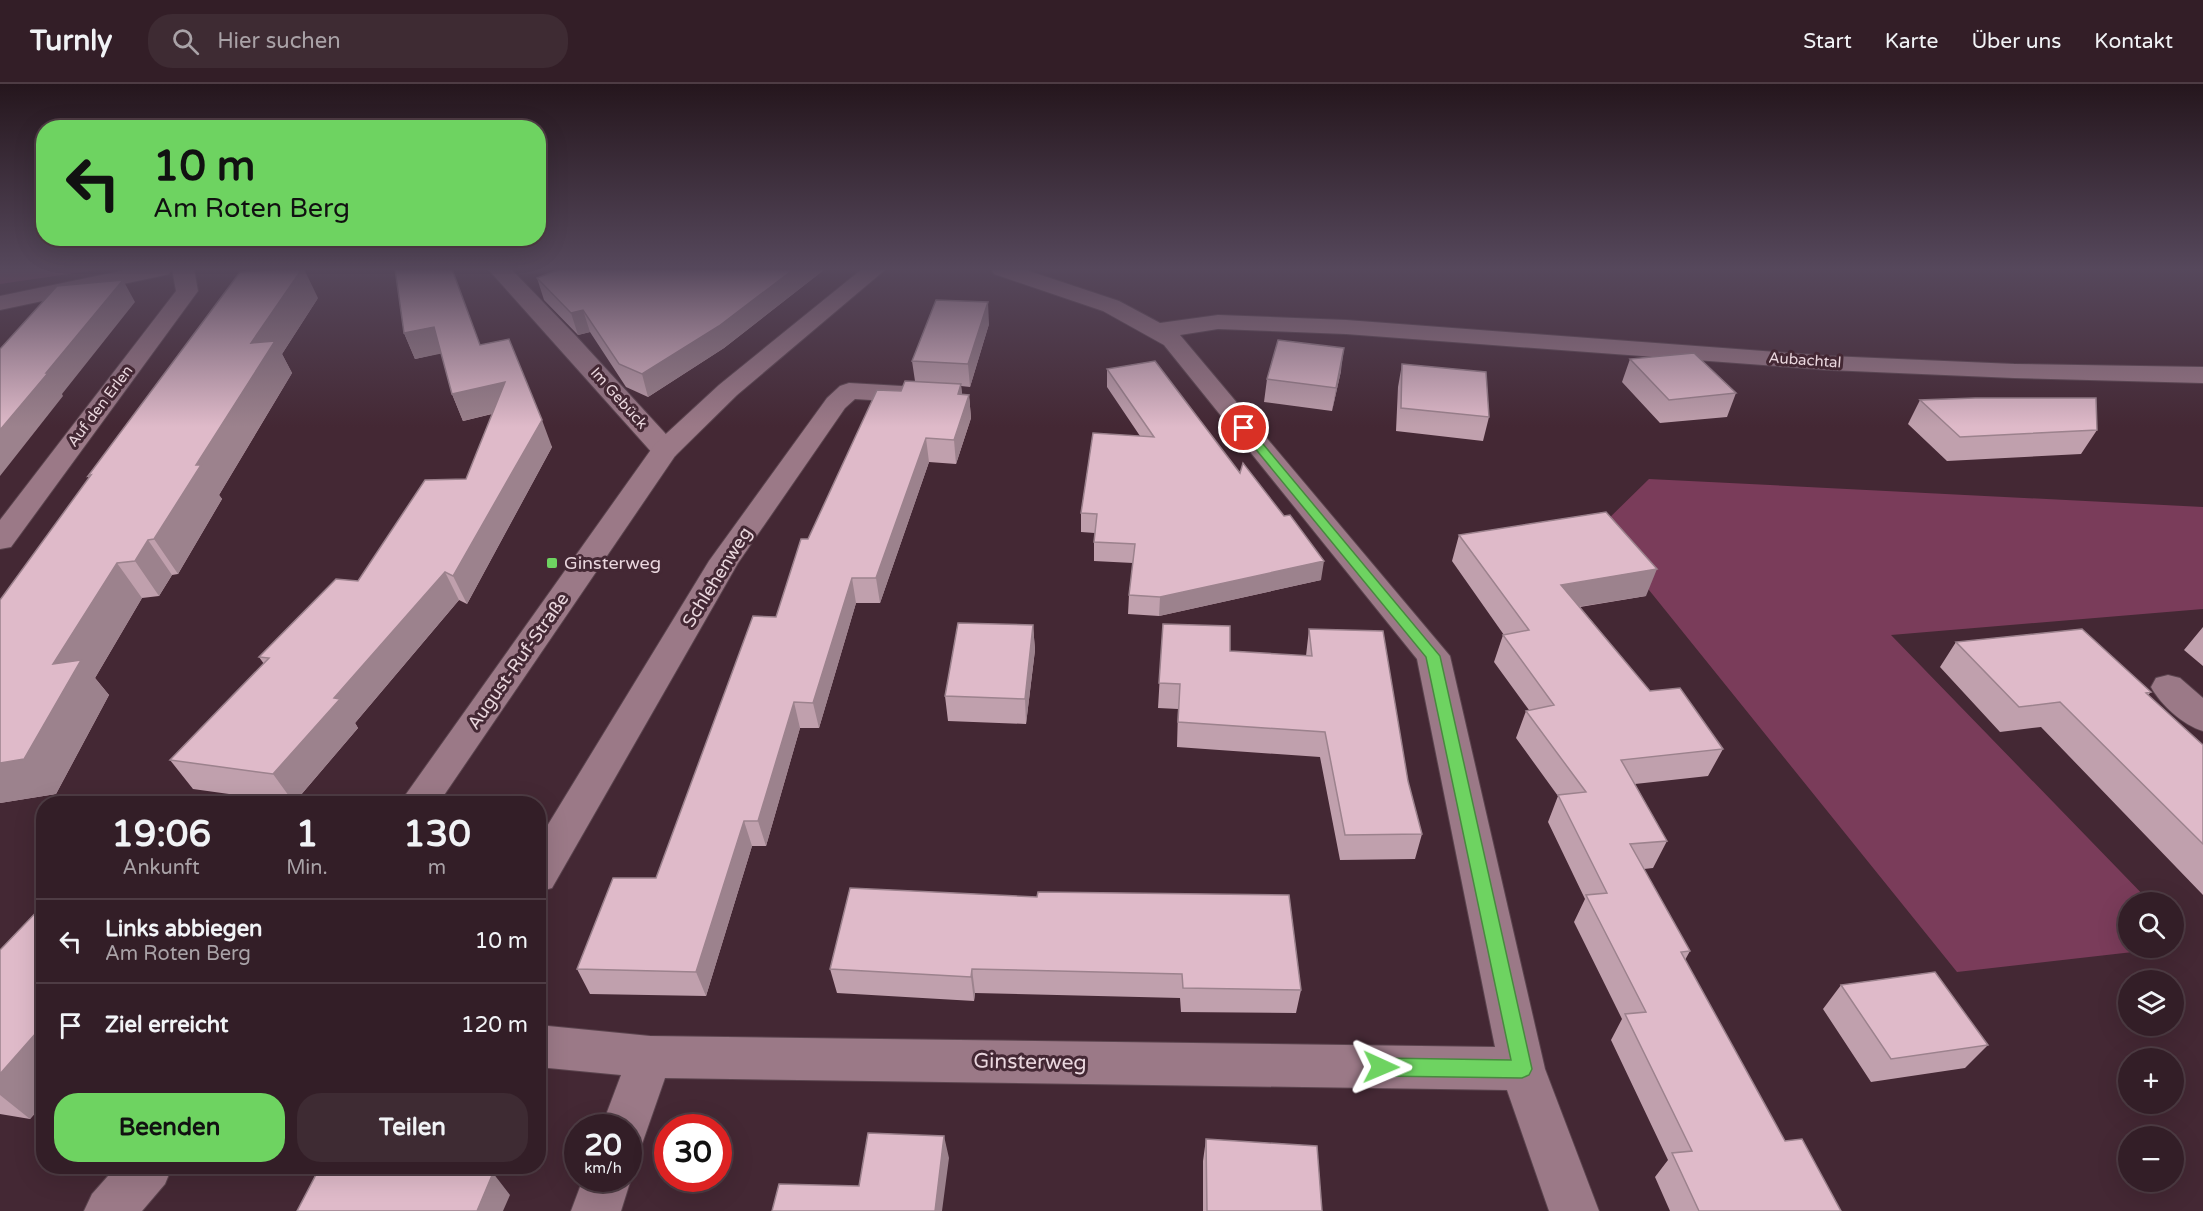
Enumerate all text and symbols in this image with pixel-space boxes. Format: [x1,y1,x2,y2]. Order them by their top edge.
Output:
search box [148,14,568,68]
text: Turnly [30,24,112,58]
icon: search [169,25,202,58]
text: Hier suchen [217,28,341,54]
text: Start [1803,29,1852,54]
text: Karte [1885,29,1938,54]
text: Über uns [1971,29,2061,54]
text: Kontakt [2094,29,2173,54]
text: 10 m [153,141,255,192]
icon: left [54,144,132,222]
text: Am Roten Berg [153,192,350,225]
street label: Aubachtal [1768,348,1842,372]
street label: Auf den Erlen [64,362,136,450]
street label: Im Gebück [587,364,651,432]
pin [1218,402,1269,453]
icon: arrive [1227,411,1260,444]
street label: Schlehenweg [677,523,757,631]
place label: Ginsterweg [564,552,661,574]
marker: Ginsterweg [545,556,559,570]
street label: August-Ruf-Straße [463,588,573,734]
text: 19:06 [111,813,211,856]
text: 1 [296,813,318,856]
text: 130 [403,813,471,856]
text: Ankunft [123,856,200,880]
text: Min. [286,856,328,880]
text: m [428,856,446,880]
map controls [2118,892,2184,1192]
button: search [2118,892,2184,958]
text: Links abbiegen [105,916,263,942]
icon: left [54,925,87,958]
text: 10 m [474,928,528,954]
text: Am Roten Berg [105,942,251,966]
button: layers [2118,970,2184,1036]
icon: arrive [54,1009,87,1042]
text: Ziel erreicht [105,1012,228,1038]
text: 120 m [461,1012,528,1038]
position arrow [1349,1035,1413,1099]
button: + [2118,1048,2184,1114]
street label: Ginsterweg [973,1049,1087,1075]
button: Beenden [54,1093,285,1162]
button: Teilen [297,1093,528,1162]
speed limit sign: 30 [654,1114,732,1192]
button: − [2118,1126,2184,1192]
text: 20 [584,1127,622,1164]
text: km/h [584,1159,622,1177]

